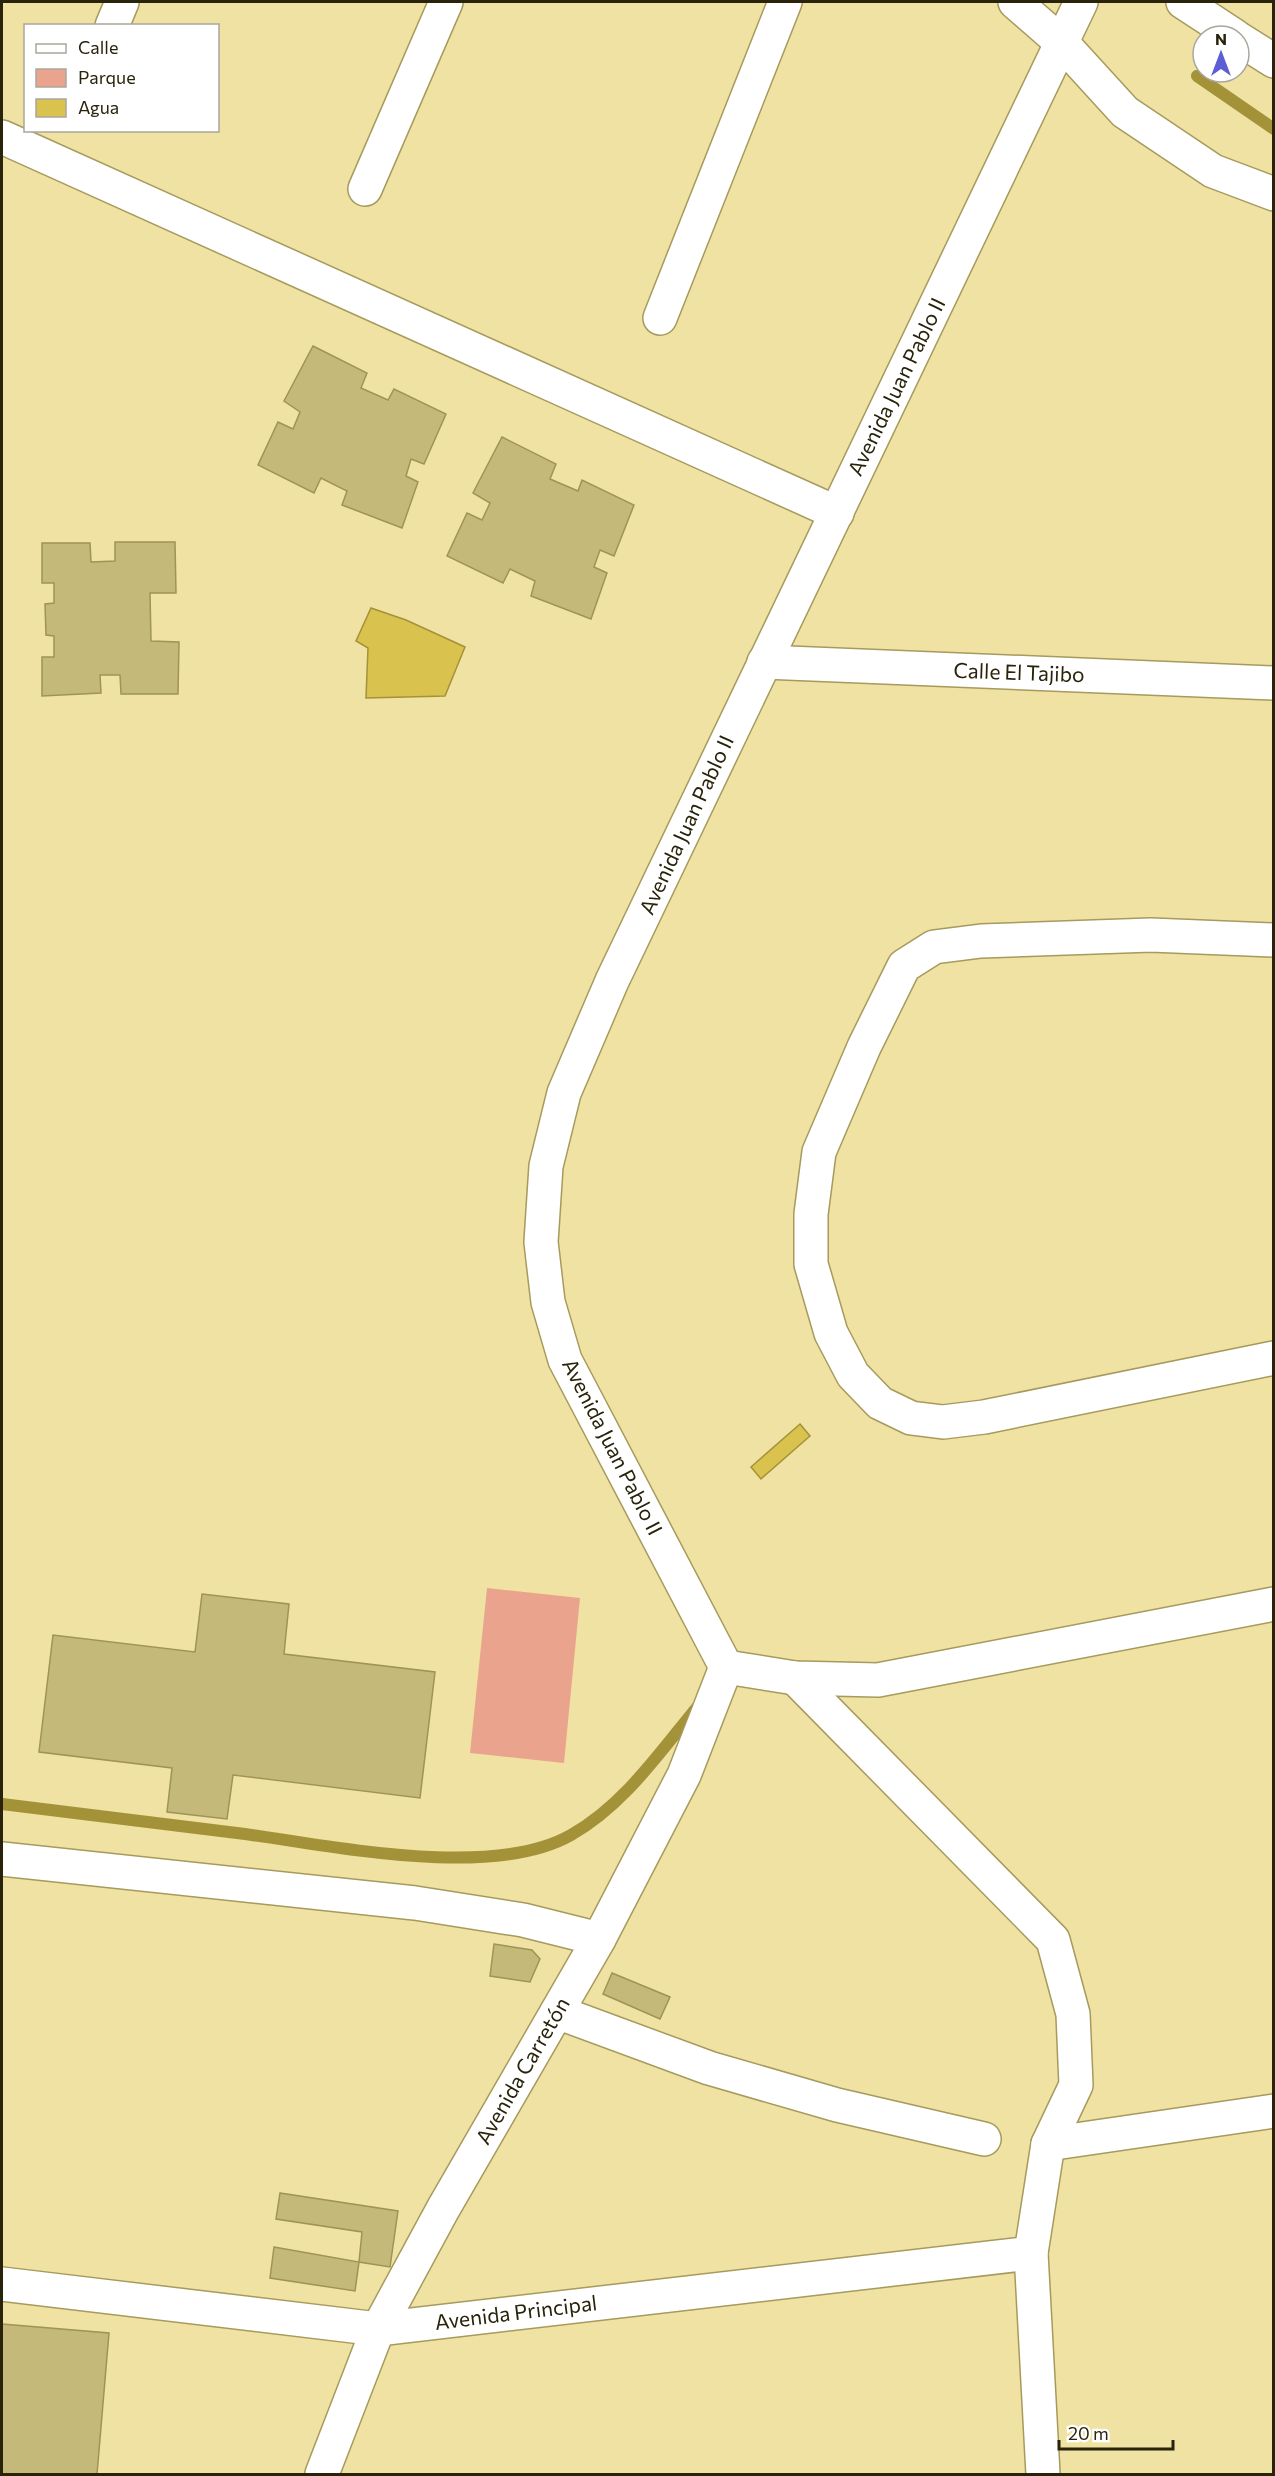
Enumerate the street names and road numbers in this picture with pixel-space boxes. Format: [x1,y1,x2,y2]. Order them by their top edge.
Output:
street label: Avenida Juan Pablo II [842,293,950,479]
street label: Calle El Tajibo [953,657,1085,686]
street label: Avenida Juan Pablo II [633,731,738,918]
street label: Avenida Juan Pablo II [558,1354,669,1539]
street label: Avenida Carretón [470,1992,574,2148]
street label: Avenida Principal [433,2289,598,2334]

